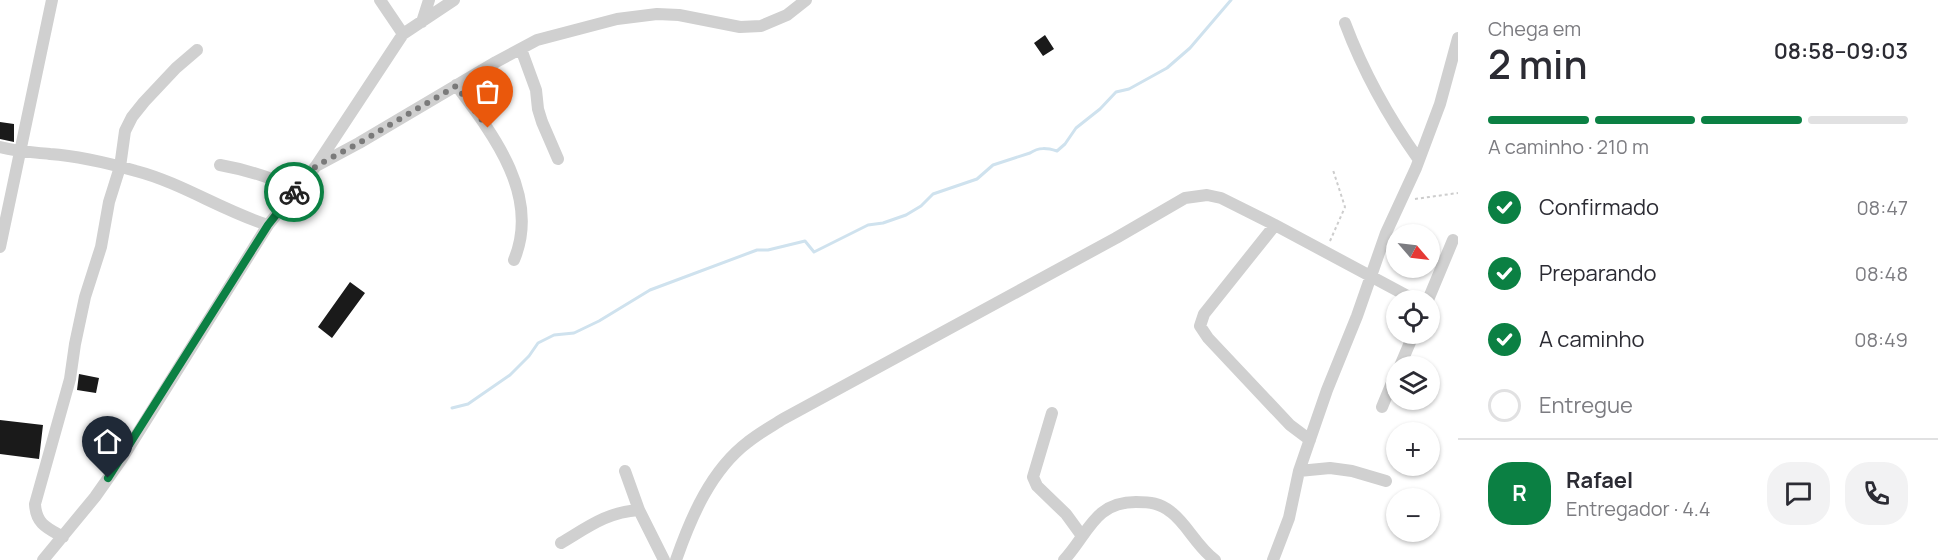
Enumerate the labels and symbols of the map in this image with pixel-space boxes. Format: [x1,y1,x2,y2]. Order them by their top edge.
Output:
pin [462,66,513,128]
courier [264,162,324,222]
north arrow [1386,224,1440,278]
pin [82,416,133,478]

